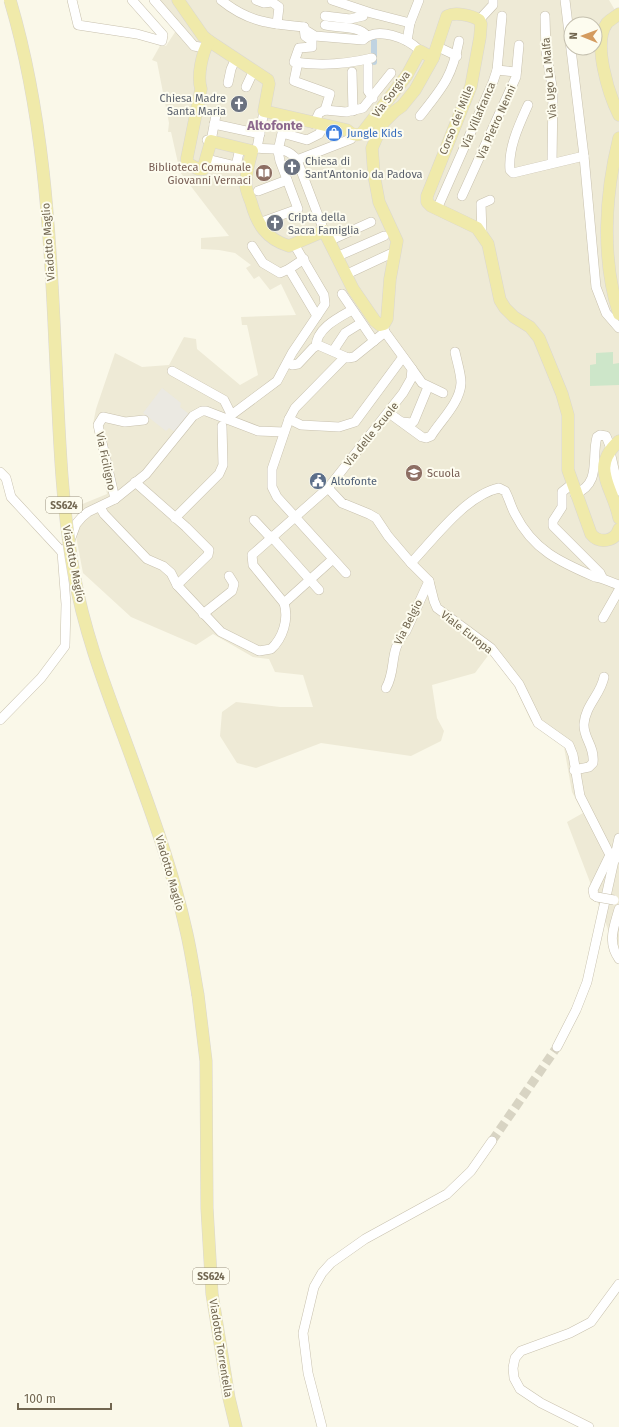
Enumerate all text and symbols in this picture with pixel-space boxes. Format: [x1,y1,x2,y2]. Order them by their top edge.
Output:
north arrow [563,16,603,56]
text: N [567,32,580,40]
street label: Via Ugo La Malfa [539,37,560,119]
street label: Via Sorgiva [370,69,413,120]
street label: Via Villafranca [459,80,498,150]
street label: Via Pietro Nenni [474,83,519,162]
street label: Corso dei Mille [437,84,476,157]
place label: Chiesa Madre Santa Maria [159,92,226,118]
church icon: Chiesa Madre Santa Maria [229,94,249,114]
district label: Altofonte [246,118,303,133]
shop icon: Jungle Kids [324,123,344,143]
place label: Jungle Kids [347,127,402,140]
place label: Chiesa di Sant'Antonio da Padova [305,155,423,181]
church icon: Chiesa di Sant'Antonio da Padova [282,157,302,177]
place label: Biblioteca Comunale Giovanni Vernaci [148,161,251,187]
library icon: Biblioteca Comunale Giovanni Vernaci [254,163,274,183]
street label: Viadotto Maglio [39,202,58,281]
place label: Cripta della Sacra Famiglia [288,211,359,237]
church icon: Cripta della Sacra Famiglia [265,213,285,233]
street label: Via delle Scuole [341,399,401,469]
street label: Via Ficiligno [93,431,118,492]
school or university icon: Scuola [404,463,424,483]
place label: Scuola [427,467,460,480]
public building icon: Altofonte [308,471,328,491]
place label: Altofonte [331,475,377,488]
road number: SS624 [46,497,82,513]
street label: Viadotto Maglio [60,524,87,604]
street label: Via Belgio [391,597,425,647]
street label: Viale Europa [438,608,495,657]
street label: Viadotto Maglio [152,834,187,913]
road number: SS624 [193,1268,229,1284]
street label: Viadotto Torrentella [206,1298,235,1398]
scale bar [18,1385,111,1411]
text: 100 m [24,1392,56,1406]

